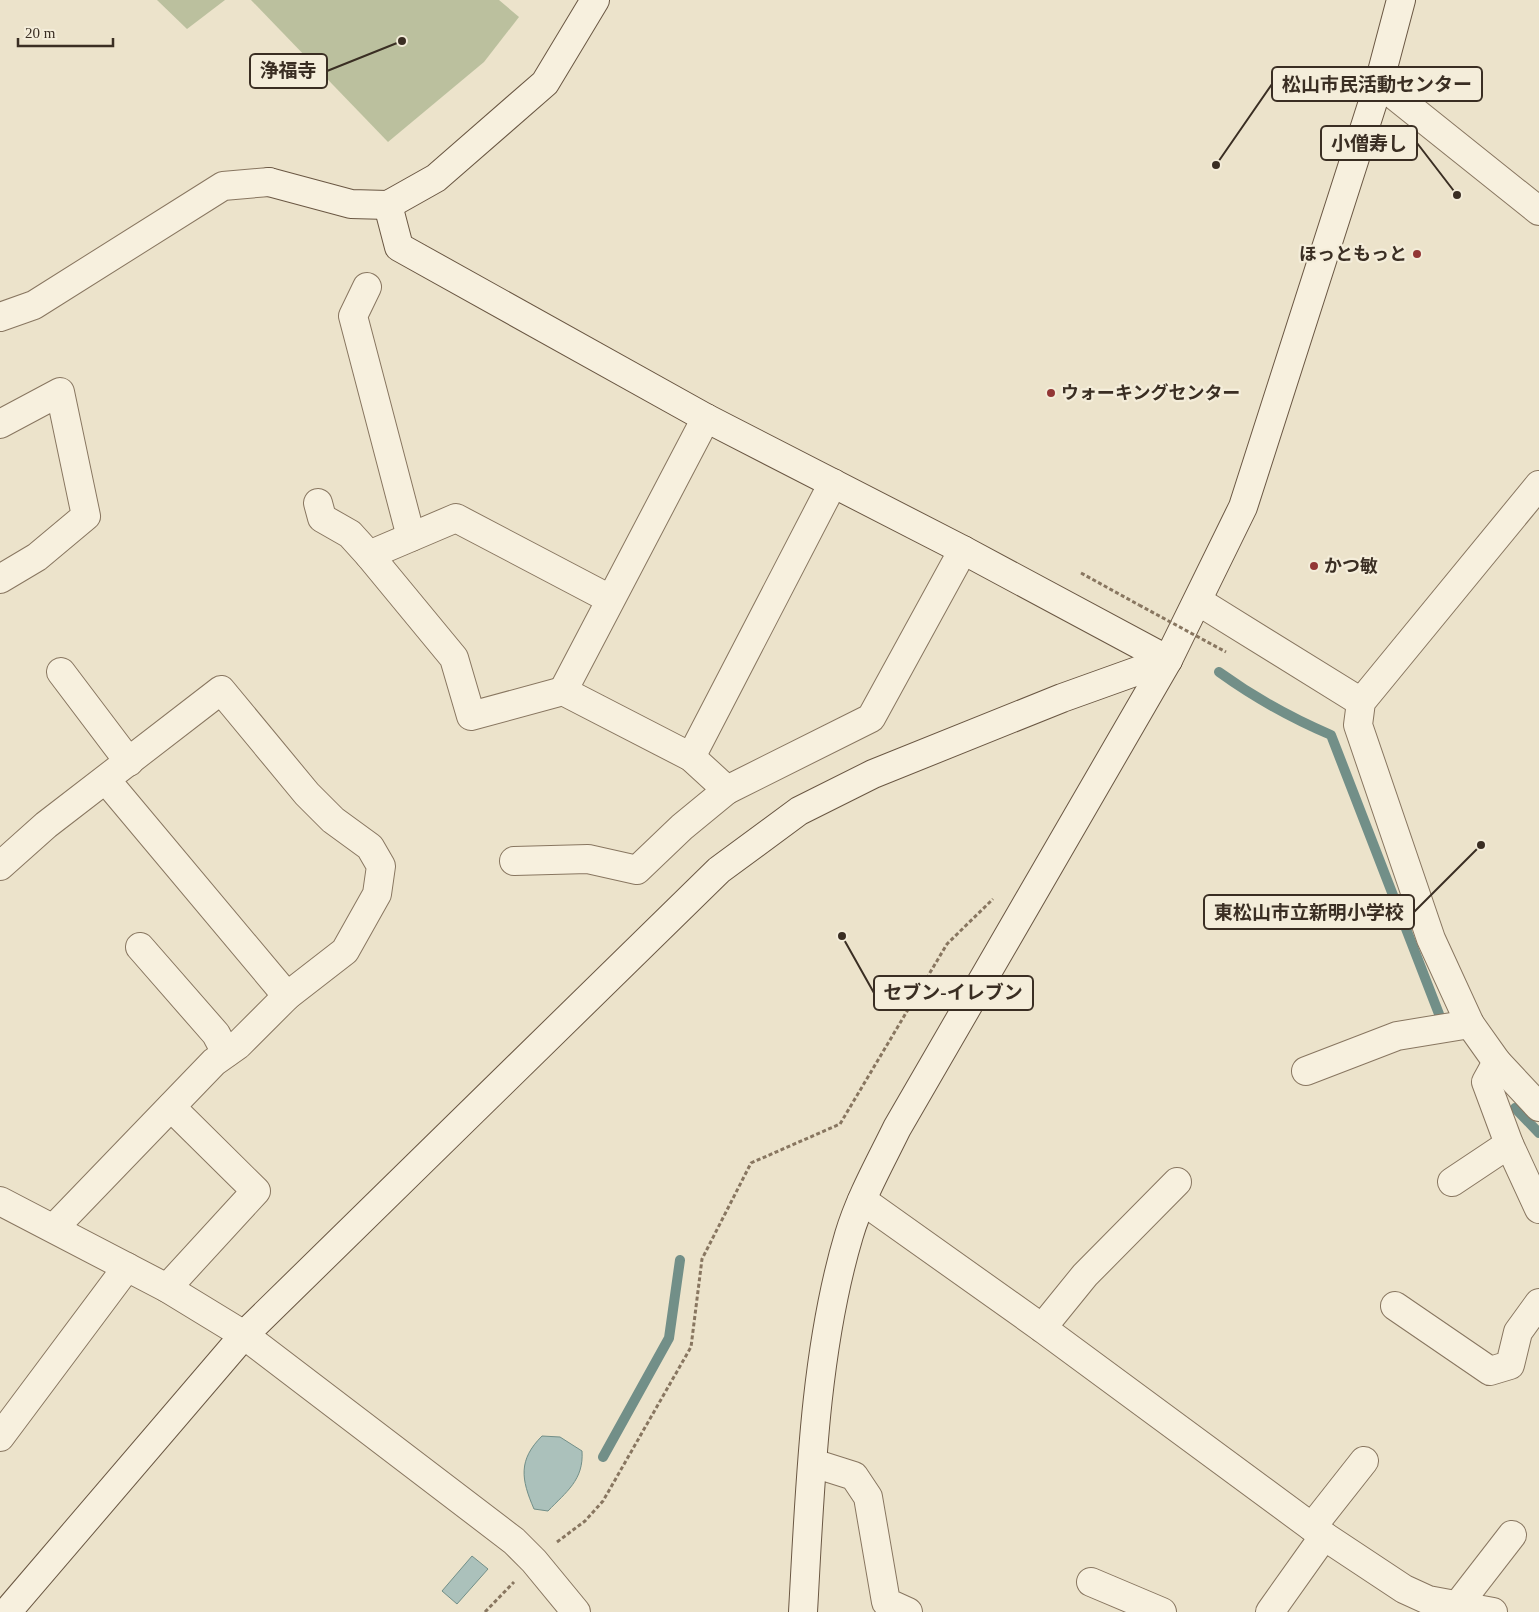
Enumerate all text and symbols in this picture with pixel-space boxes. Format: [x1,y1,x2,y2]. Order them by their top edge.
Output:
scale bar [18,15,112,47]
text: 20 m [25,25,56,41]
callout: 浄福寺 [250,54,327,88]
text: 浄福寺 [259,60,317,81]
callout: 松山市民活動センター [1272,67,1482,101]
text: 松山市民活動センター [1282,74,1472,95]
callout: 小僧寿し [1321,126,1417,160]
text: 小僧寿し [1331,133,1407,154]
place label: ほっともっと [1299,244,1407,264]
marker: ほっともっと [1411,248,1423,260]
place label: ウォーキングセンター [1061,383,1240,403]
marker: ウォーキングセンター [1045,387,1057,399]
place label: かつ敏 [1324,556,1378,576]
marker: かつ敏 [1308,560,1320,572]
callout: 東松山市立新明小学校 [1204,895,1414,929]
text: 東松山市立新明小学校 [1214,902,1404,923]
callout: セブン-イレブン [874,976,1033,1010]
text: セブン-イレブン [883,982,1023,1003]

